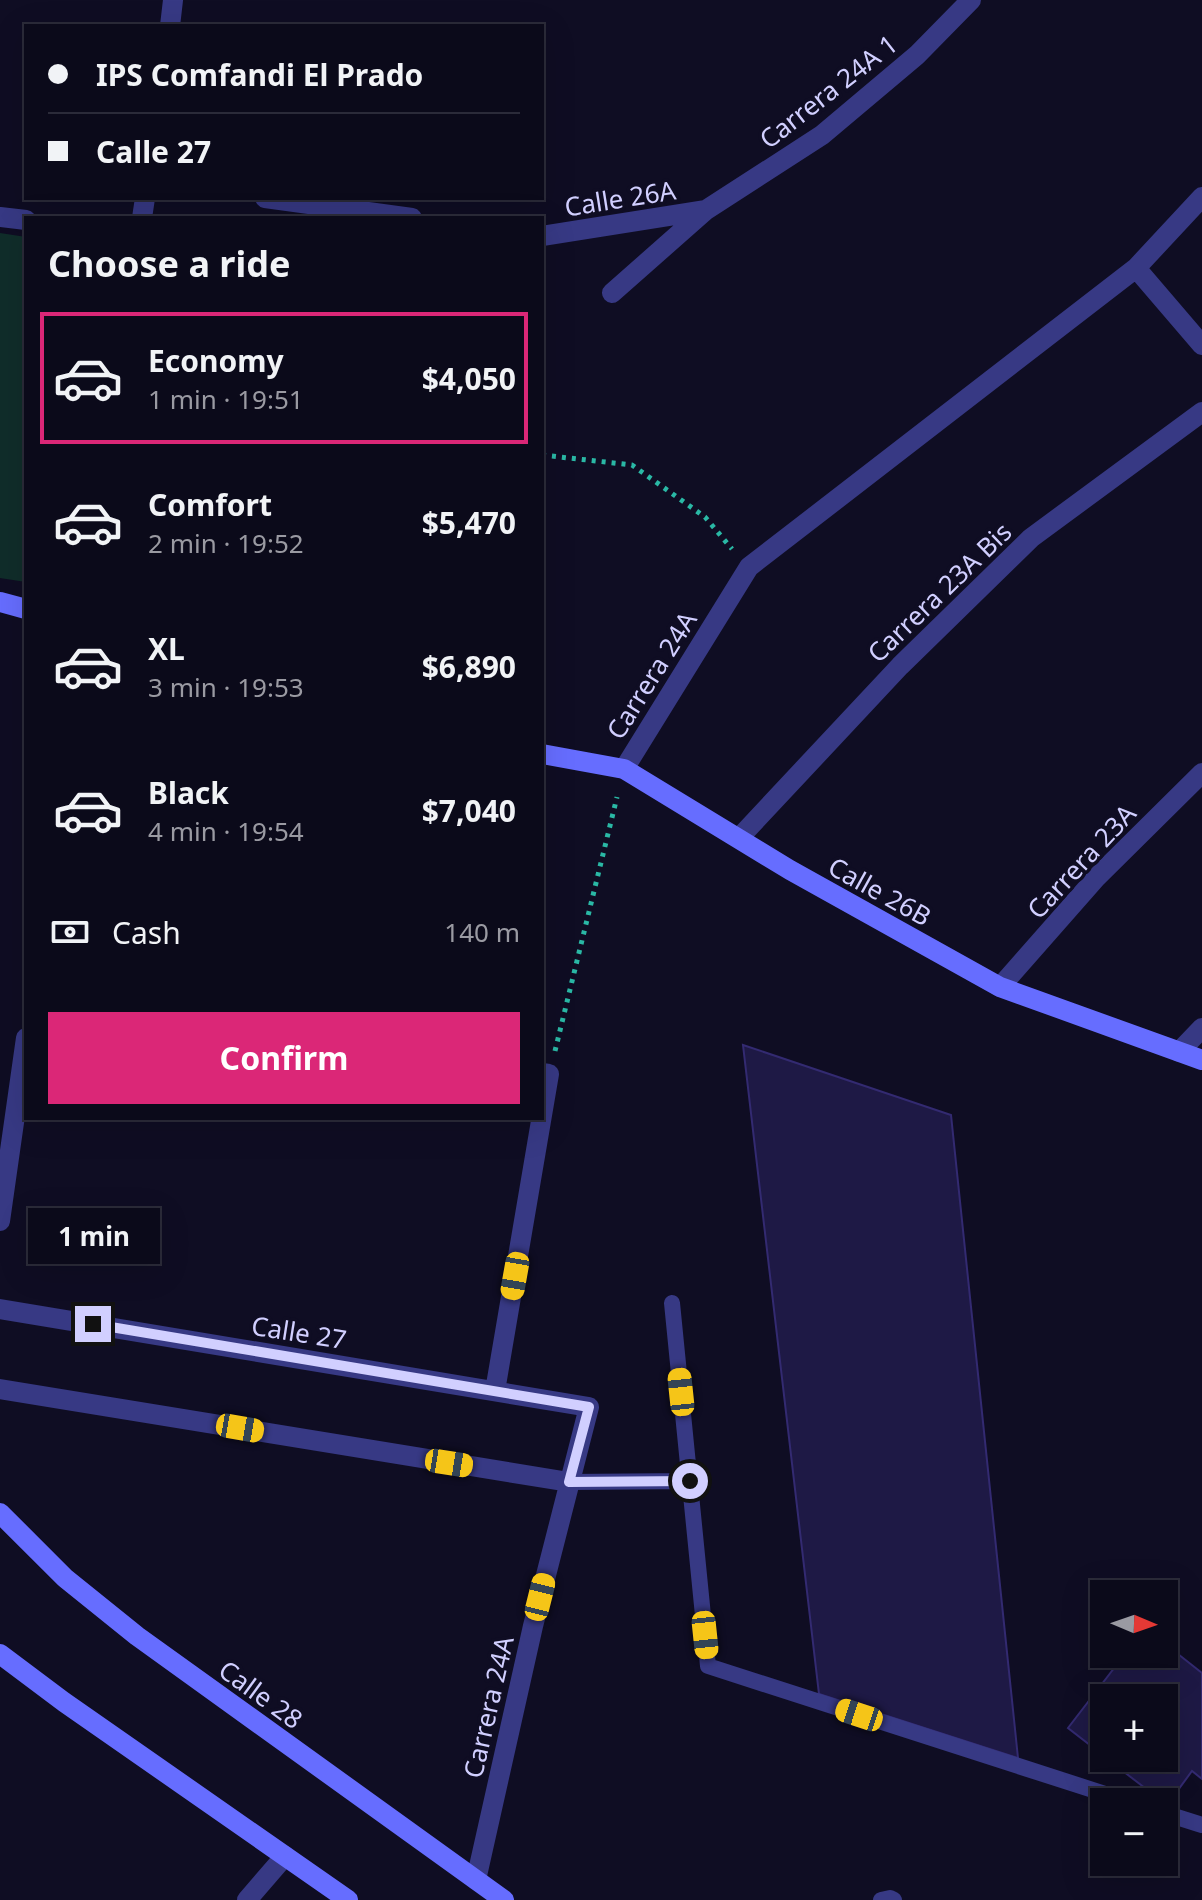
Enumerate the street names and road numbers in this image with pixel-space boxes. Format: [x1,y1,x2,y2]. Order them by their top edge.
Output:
street label: Carrera 24A 1 [751,26,905,156]
street label: Calle 26A [562,171,679,225]
street label: Carrera 23A Bis [859,514,1019,670]
street label: Carrera 24A [597,604,705,746]
street label: Carrera 23A [1019,796,1144,926]
street label: Calle 26B [822,848,938,934]
street label: Calle 27 [249,1307,349,1357]
street label: Carrera 24A [454,1632,522,1781]
street label: Calle 28 [212,1651,310,1737]

